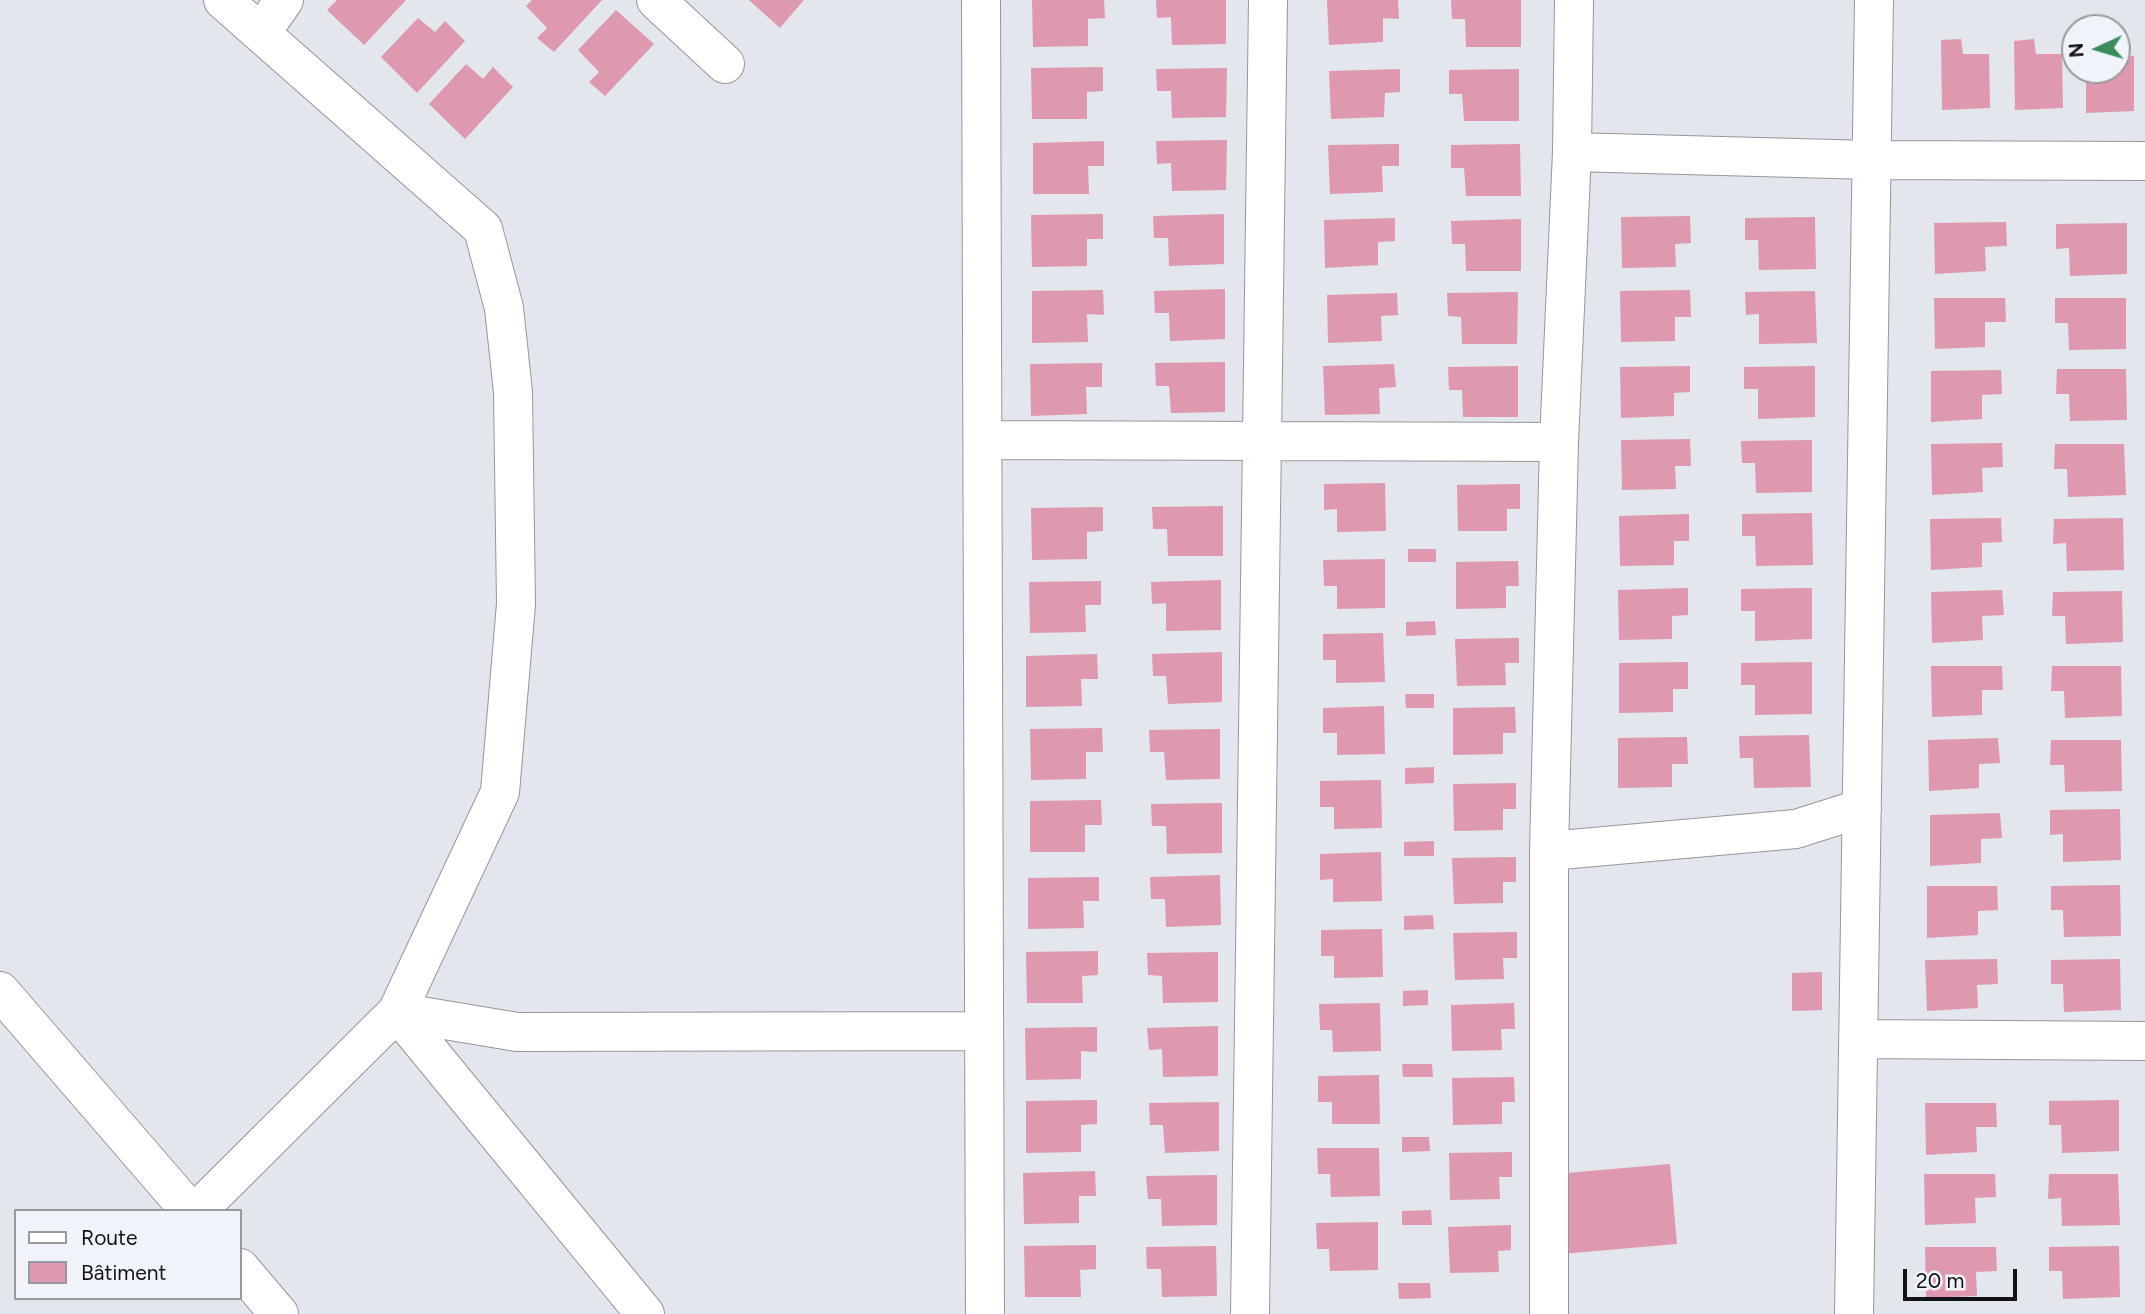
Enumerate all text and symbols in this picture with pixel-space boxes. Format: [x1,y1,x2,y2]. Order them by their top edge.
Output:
north arrow [2061,14,2131,84]
text: N [2065,42,2089,58]
legend [14,1209,242,1300]
text: Route [81,1225,137,1250]
scale bar [1907,1254,2021,1298]
text: Bâtiment [81,1260,166,1285]
text: 20 m [1916,1268,1964,1293]

